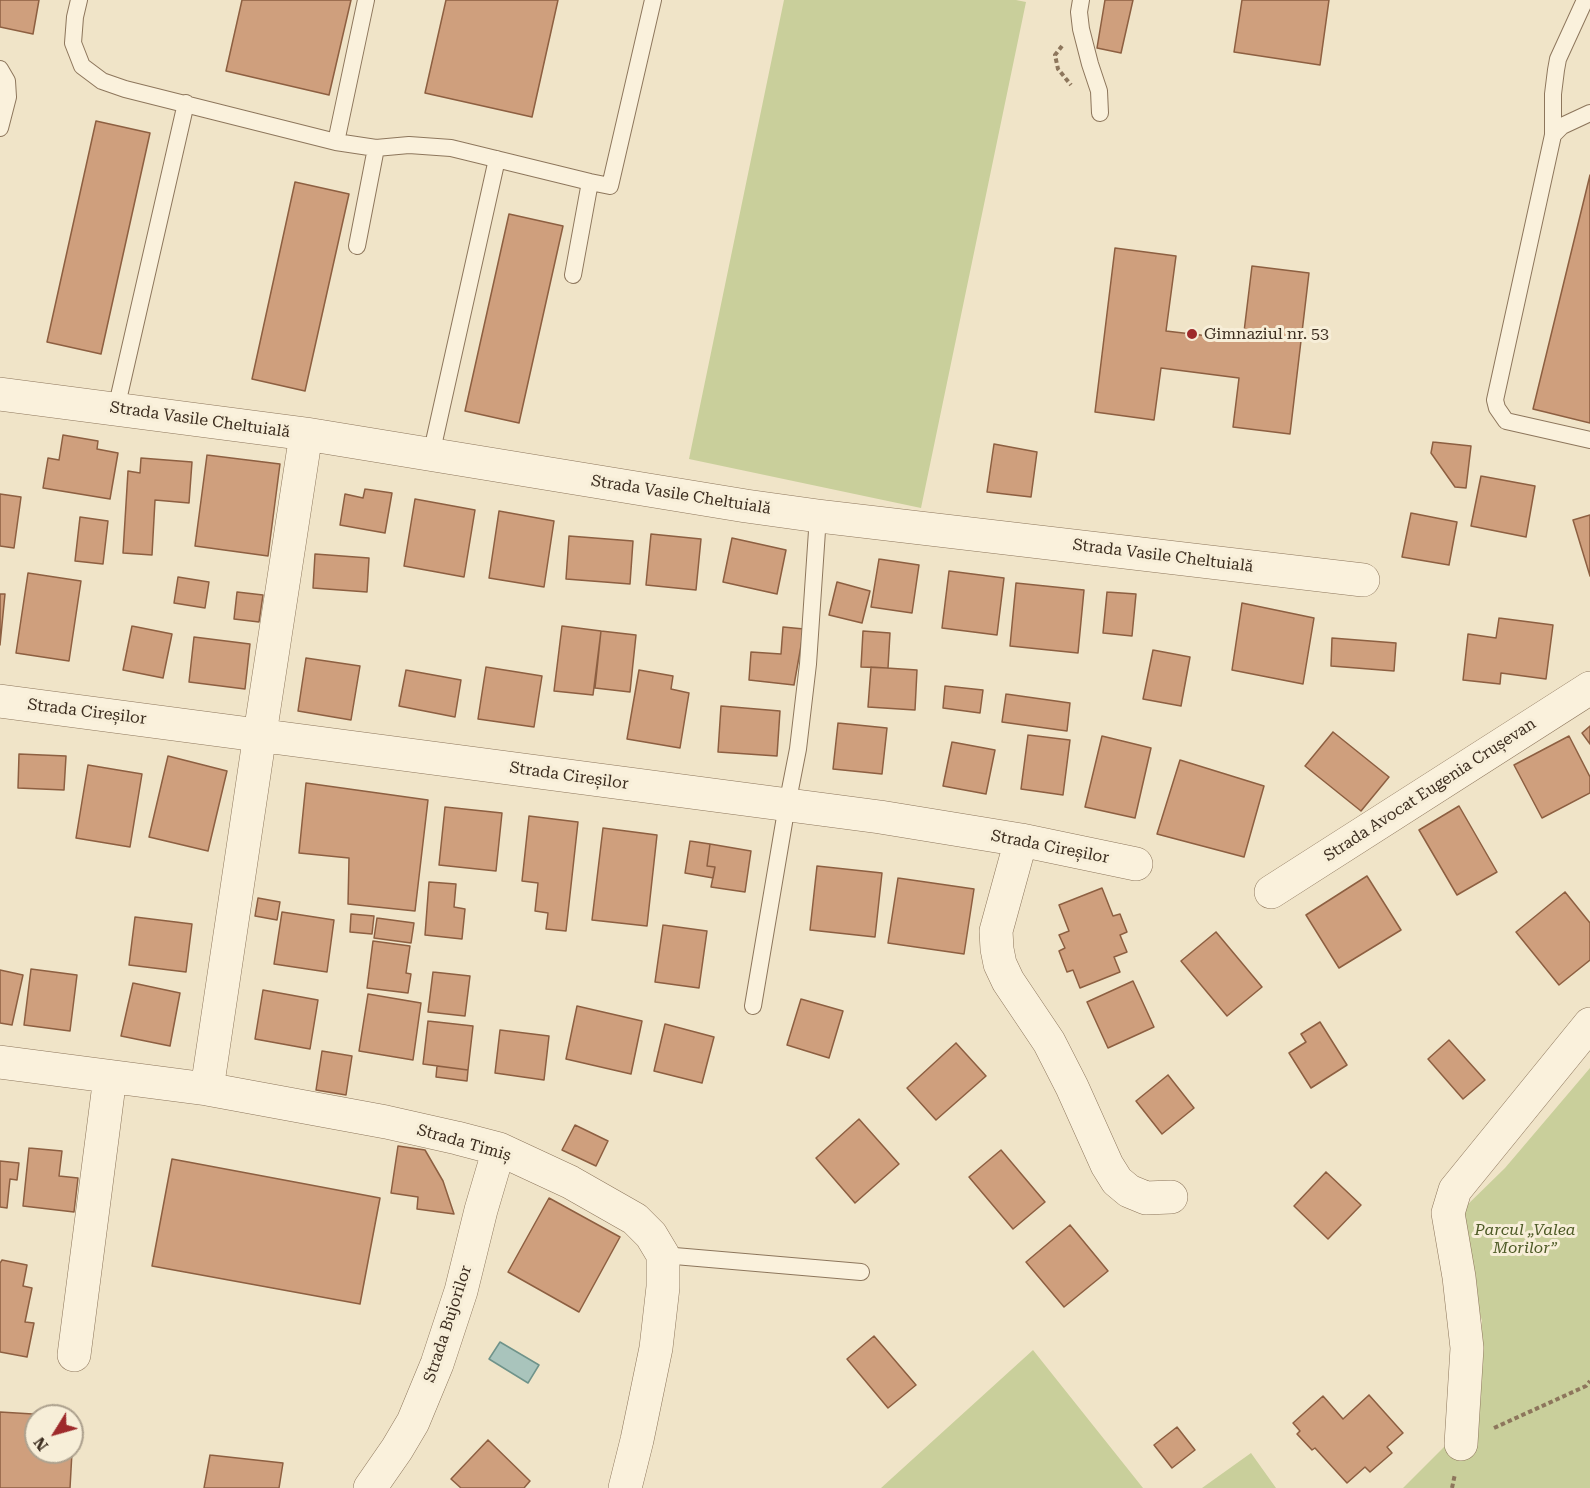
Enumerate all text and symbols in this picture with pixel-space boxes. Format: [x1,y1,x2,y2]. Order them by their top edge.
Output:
place label: Gimnaziul nr. 53 [1204,324,1329,344]
marker: Gimnaziul nr. 53 [1185,327,1199,341]
street label: Strada Vasile Cheltuială [109,398,291,442]
street label: Strada Vasile Cheltuială [590,471,772,519]
street label: Strada Vasile Cheltuială [1072,535,1254,577]
street label: Strada Cireșilor [26,695,148,729]
street label: Strada Avocat Eugenia Crușevan [1320,714,1540,866]
street label: Strada Cireșilor [508,758,630,794]
street label: Strada Cireșilor [989,826,1111,868]
street label: Strada Timiș [415,1120,513,1166]
park label: Parcul „Valea Morilor” [1475,1220,1575,1258]
street label: Strada Bujorilor [420,1263,476,1385]
north arrow [24,1404,84,1464]
text: N [30,1433,52,1455]

